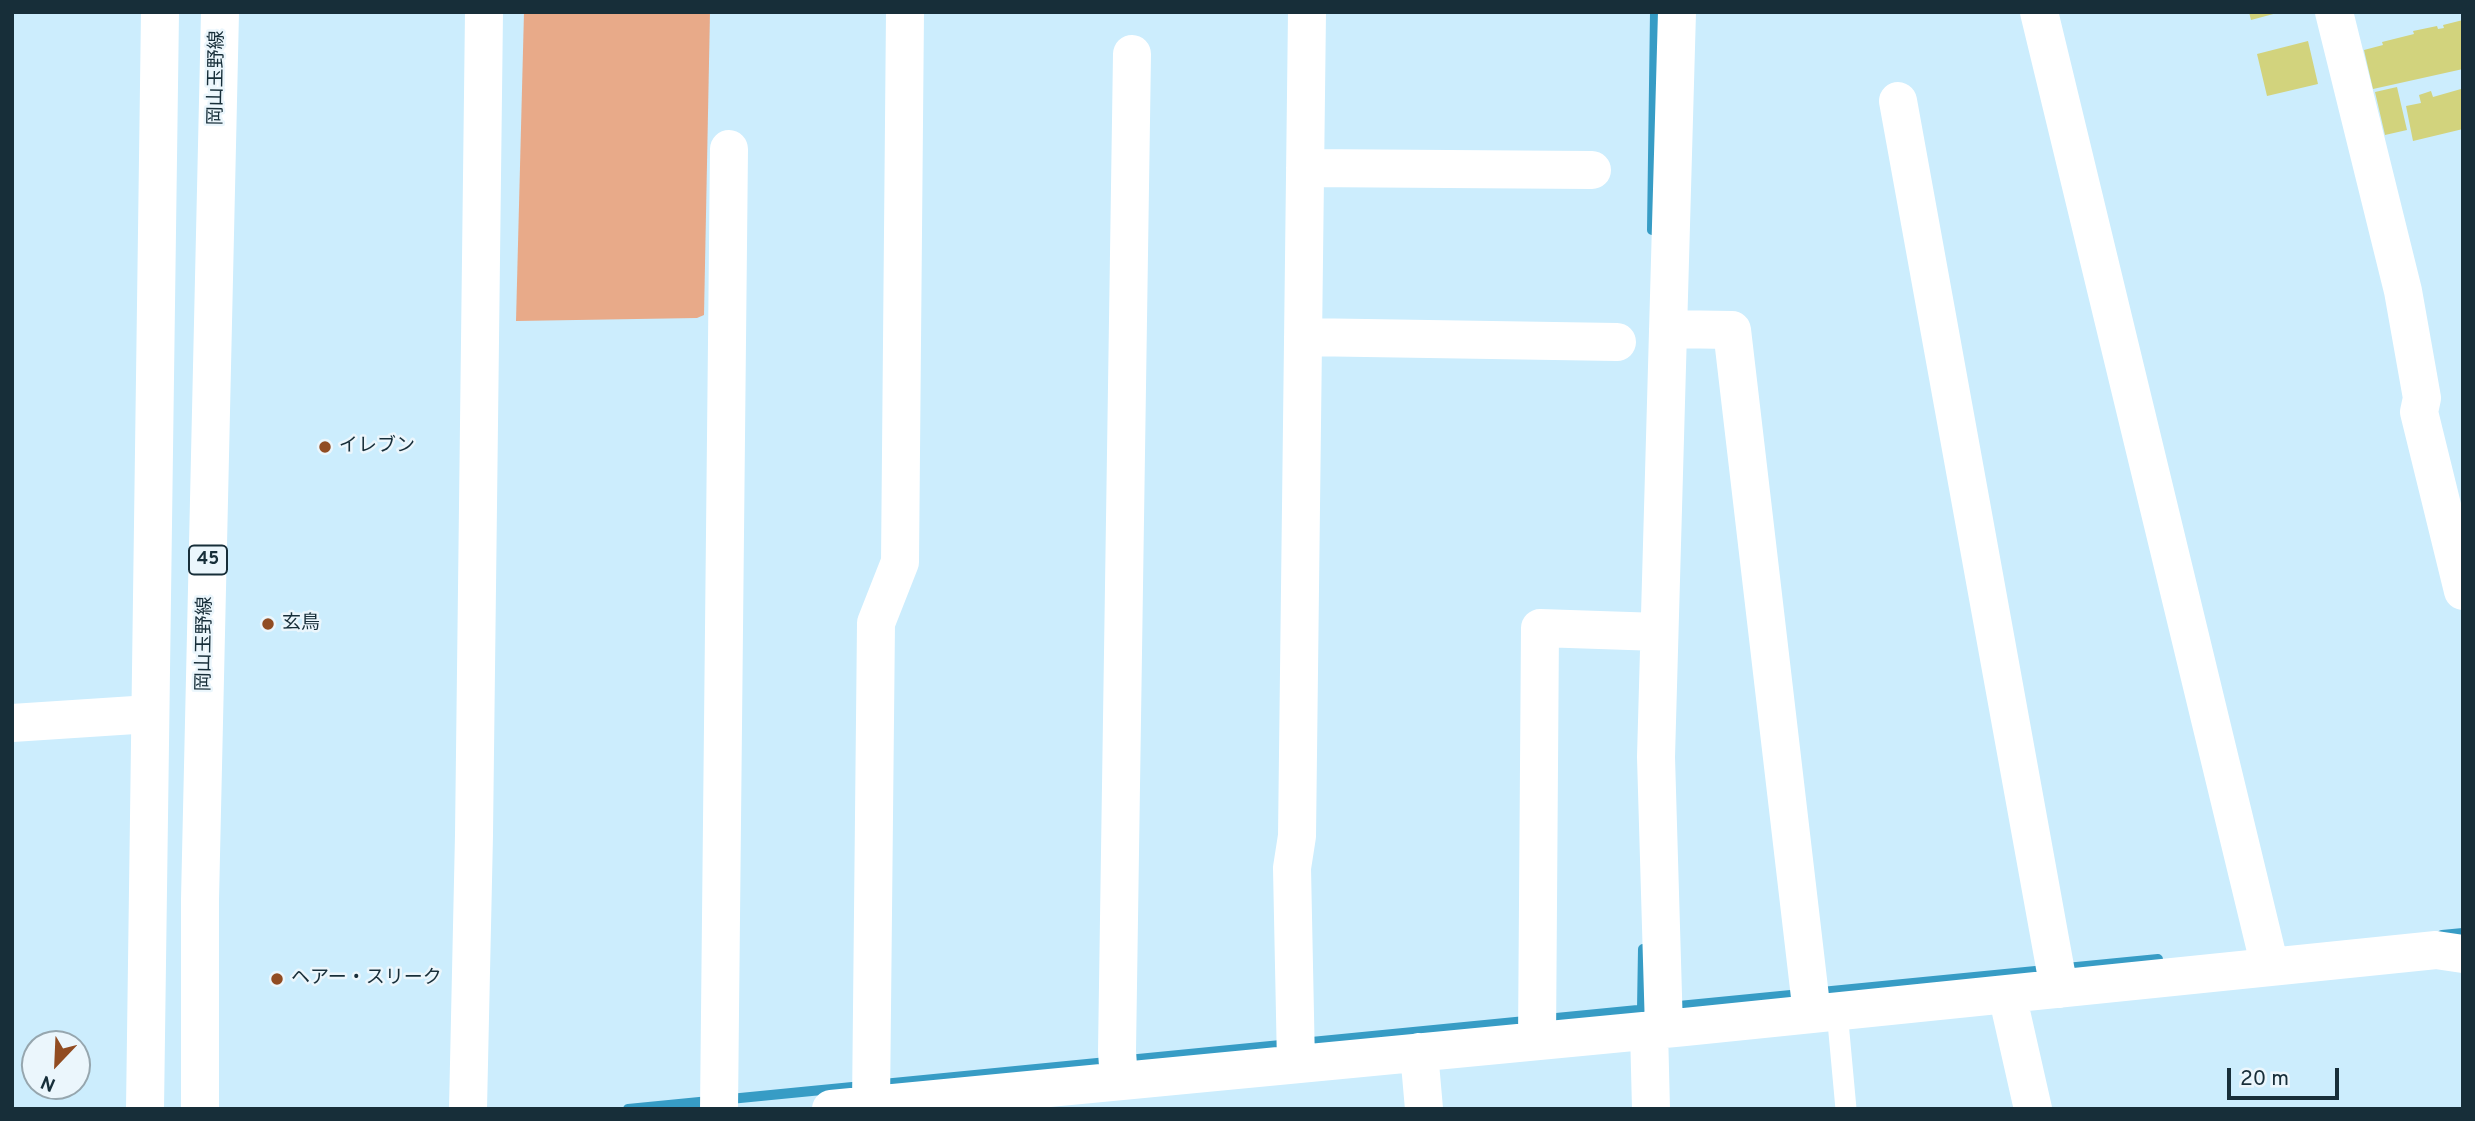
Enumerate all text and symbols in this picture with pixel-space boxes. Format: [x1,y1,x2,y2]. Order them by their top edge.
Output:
street label: 岡山玉野線 [206,30,230,126]
place label: イレブン [339,436,415,458]
marker: イレブン [317,439,333,455]
road number: 45 [189,546,227,574]
street label: 岡山玉野線 [194,596,218,692]
place label: 玄鳥 [282,613,320,635]
marker: 玄鳥 [260,616,276,632]
place label: ヘアー・スリーク [291,968,442,990]
marker: ヘアー・スリーク [269,971,285,987]
north arrow [21,1030,91,1100]
scale bar [2230,1054,2342,1098]
text: 20 m [2240,1066,2289,1093]
text: N [38,1069,60,1096]

